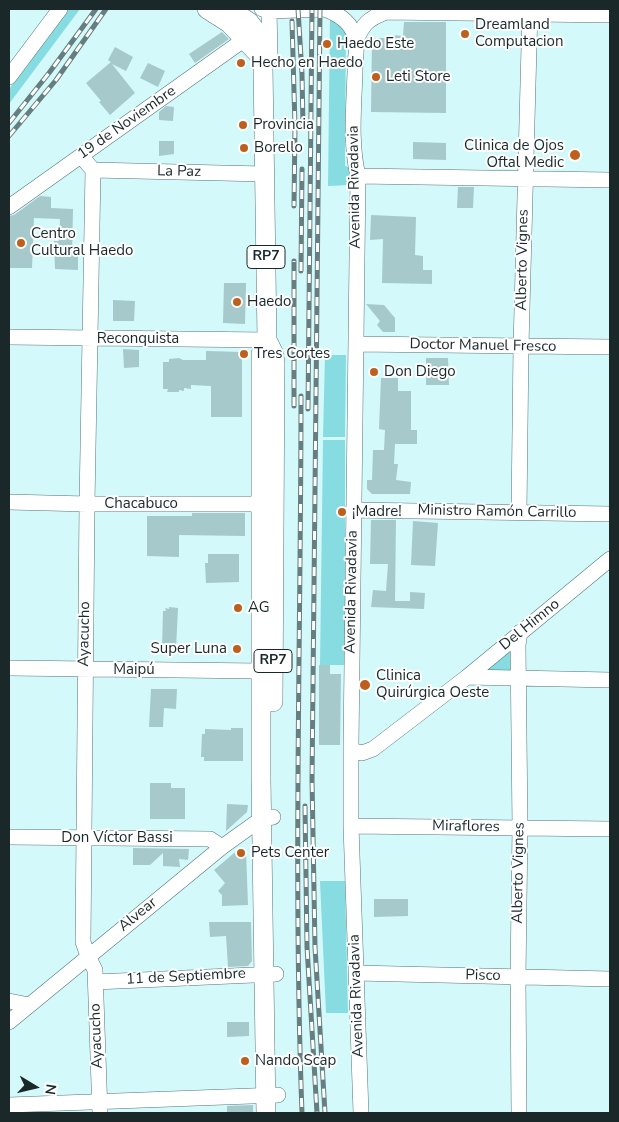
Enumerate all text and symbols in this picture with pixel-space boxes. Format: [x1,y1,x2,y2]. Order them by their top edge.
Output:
place label: Dreamland Computacion [475,16,563,51]
marker: Dreamland Computacion [459,28,471,40]
place label: Haedo Este [337,35,414,53]
marker: Haedo Este [321,38,333,50]
place label: Hecho en Haedo [251,54,363,72]
marker: Hecho en Haedo [235,57,247,69]
place label: Leti Store [386,68,451,86]
marker: Leti Store [370,71,382,83]
street label: 19 de Noviembre [74,82,180,164]
place label: Provincia [253,116,314,134]
marker: Provincia [237,119,249,131]
street label: Avenida Rivadavia [345,125,365,249]
place label: Clinica de Ojos Oftal Medic [464,137,564,172]
place label: Borello [254,139,303,157]
marker: Borello [238,142,250,154]
marker: Clinica de Ojos Oftal Medic [568,148,582,162]
street label: La Paz [157,163,201,181]
street label: Alberto Vignes [513,209,533,311]
place label: Centro Cultural Haedo [31,225,133,260]
marker: Centro Cultural Haedo [15,237,27,249]
road number: RP7 [247,246,285,268]
place label: Haedo [247,293,291,311]
marker: Haedo [231,296,243,308]
street label: Reconquista [97,330,179,348]
street label: Doctor Manuel Fresco [409,336,557,356]
place label: Tres Cortes [254,345,330,363]
marker: Tres Cortes [238,348,250,360]
place label: Don Diego [384,363,456,381]
marker: Don Diego [368,366,380,378]
street label: Chacabuco [104,495,178,513]
street label: Ministro Ramón Carrillo [417,502,577,522]
place label: ¡Madre! [352,503,402,521]
marker: ¡Madre! [336,506,348,518]
street label: Avenida Rivadavia [342,530,362,654]
street label: Del Himno [496,595,564,655]
place label: AG [248,599,270,617]
street label: Ayacucho [75,601,95,667]
marker: AG [232,602,244,614]
place label: Super Luna [151,640,227,658]
marker: Super Luna [231,643,243,655]
road number: RP7 [254,649,292,672]
street label: Maipú [113,661,155,679]
place label: Clinica Quirúrgica Oeste [376,667,489,702]
marker: Clinica Quirúrgica Oeste [358,678,372,692]
street label: Miraflores [432,817,500,837]
street label: Alberto Vignes [509,822,529,924]
street label: Don Víctor Bassi [61,829,173,847]
place label: Pets Center [251,844,329,862]
marker: Pets Center [235,847,247,859]
street label: Alvear [115,894,161,936]
street label: Avenida Rivadavia [346,934,368,1058]
street label: 11 de Septiembre [126,965,246,989]
street label: Pisco [465,967,501,985]
street label: Ayacucho [87,1003,107,1069]
place label: Nando Scap [255,1052,336,1070]
marker: Nando Scap [239,1055,251,1067]
north arrow [10,1062,60,1112]
text: N [40,1083,61,1096]

